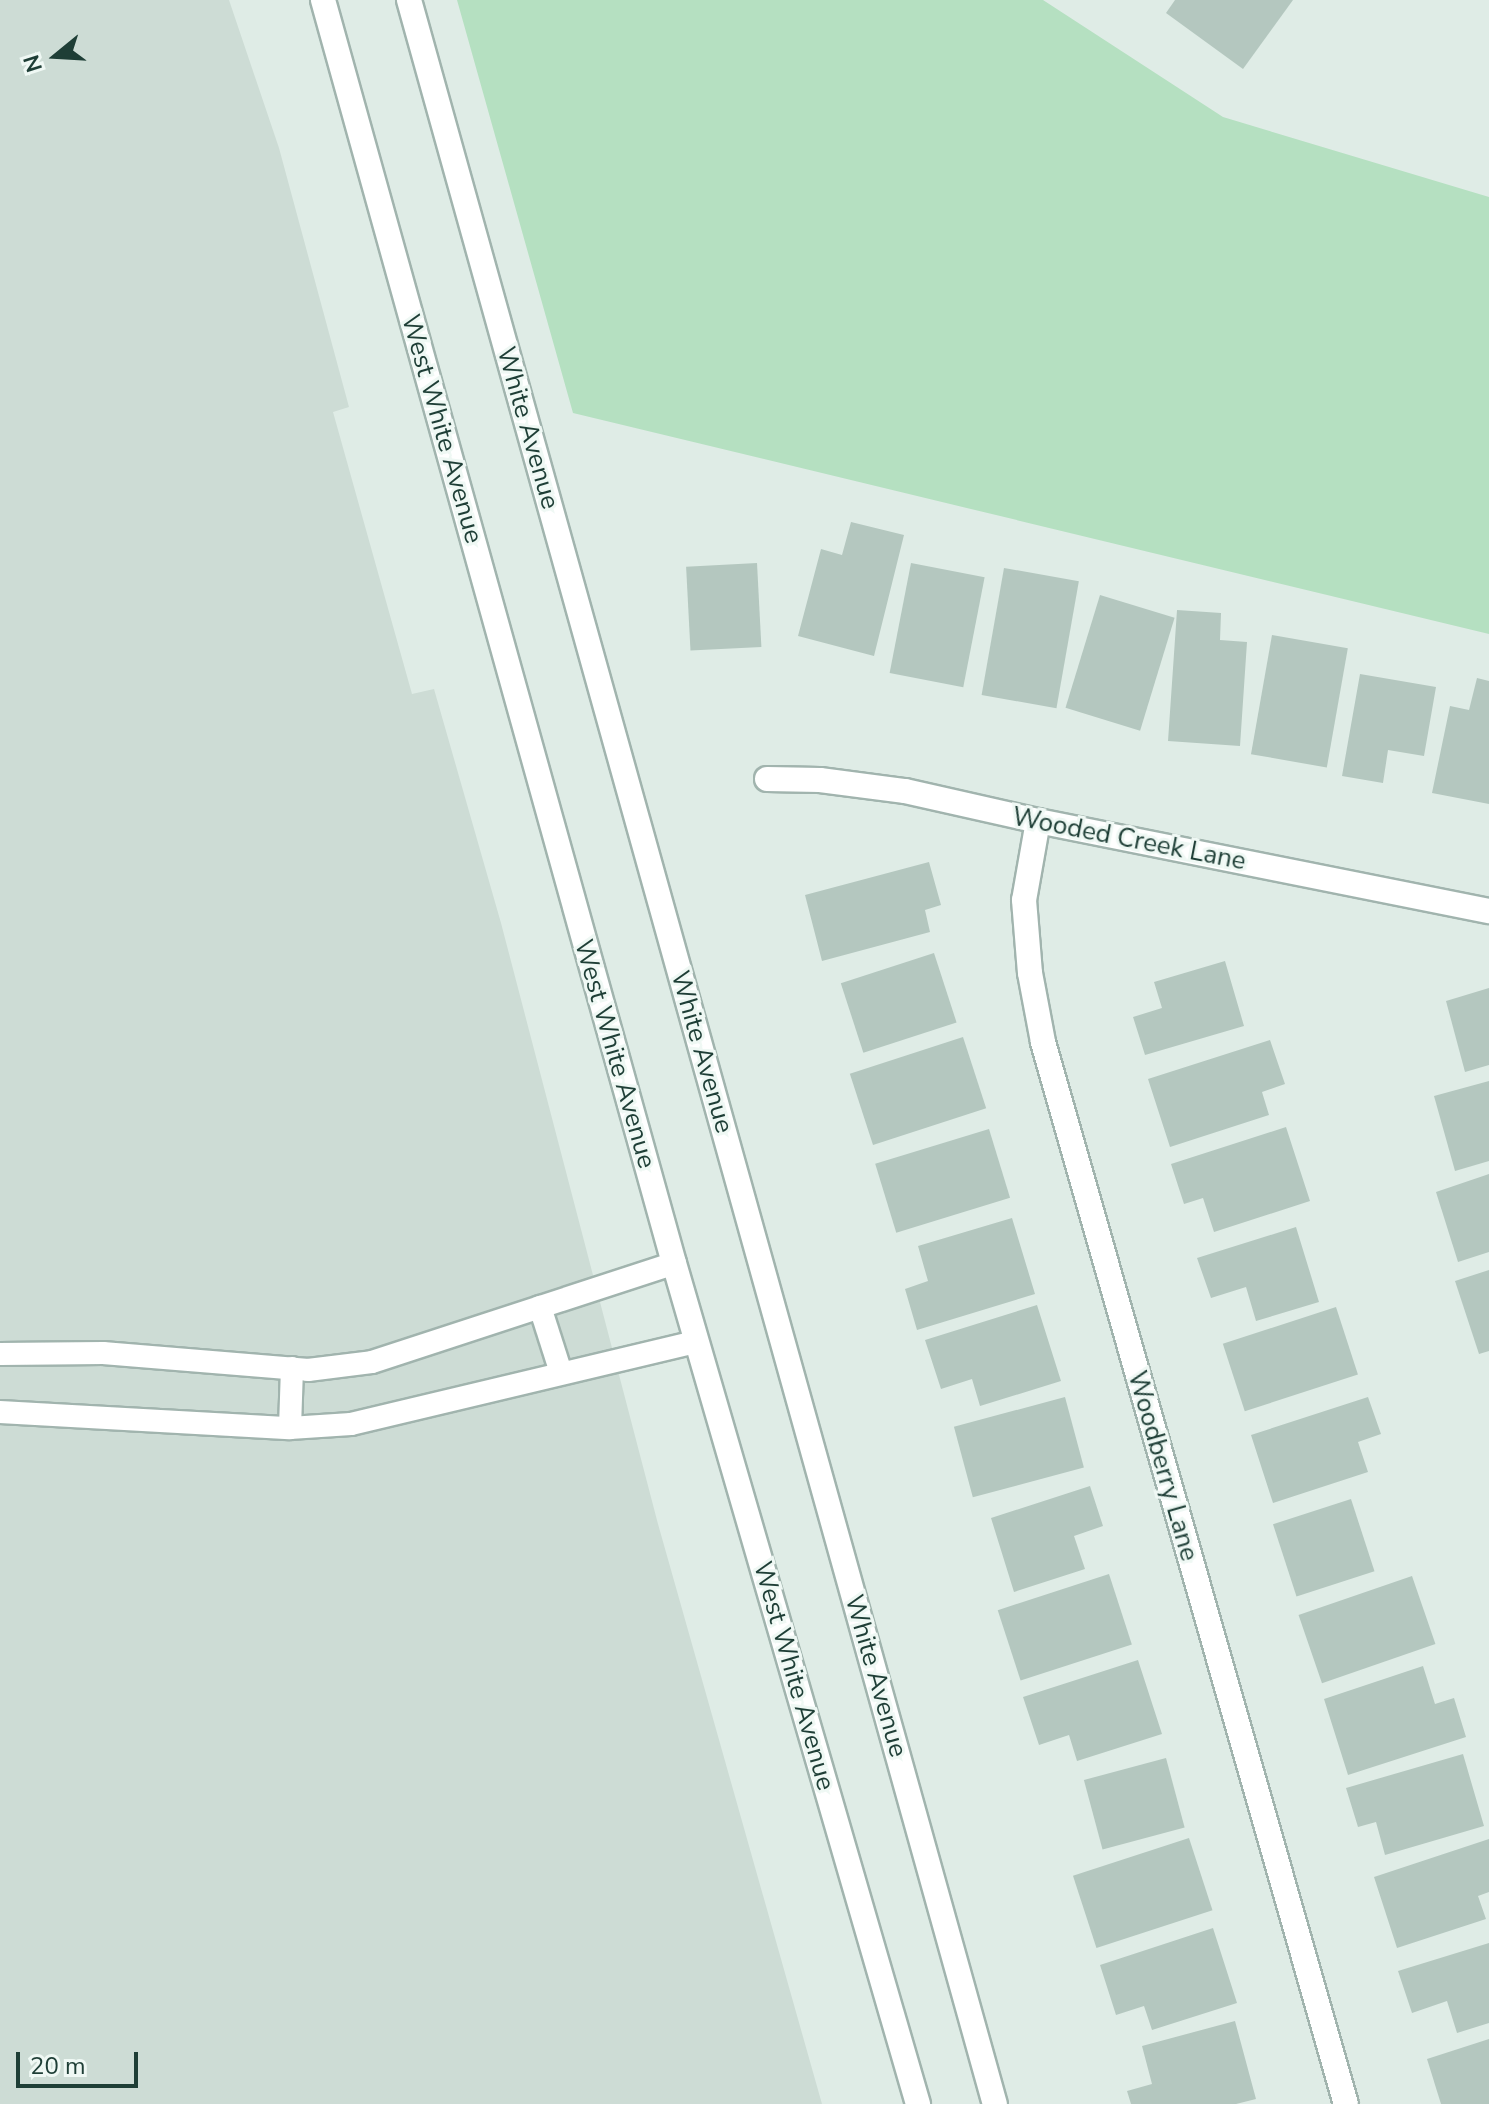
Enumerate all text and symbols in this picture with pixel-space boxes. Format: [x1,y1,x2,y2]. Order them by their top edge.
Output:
north arrow [16,16,96,96]
text: N [16,51,50,76]
street label: West White Avenue [394,311,490,547]
street label: White Avenue [490,343,566,513]
street label: Wooded Creek Lane [1010,801,1248,877]
street label: West White Avenue [567,936,663,1172]
street label: White Avenue [664,967,740,1137]
street label: Woodberry Lane [1121,1367,1205,1565]
street label: West White Avenue [746,1558,842,1794]
street label: White Avenue [838,1591,914,1761]
scale bar [20,2036,142,2086]
text: 20 m [30,2050,86,2082]

